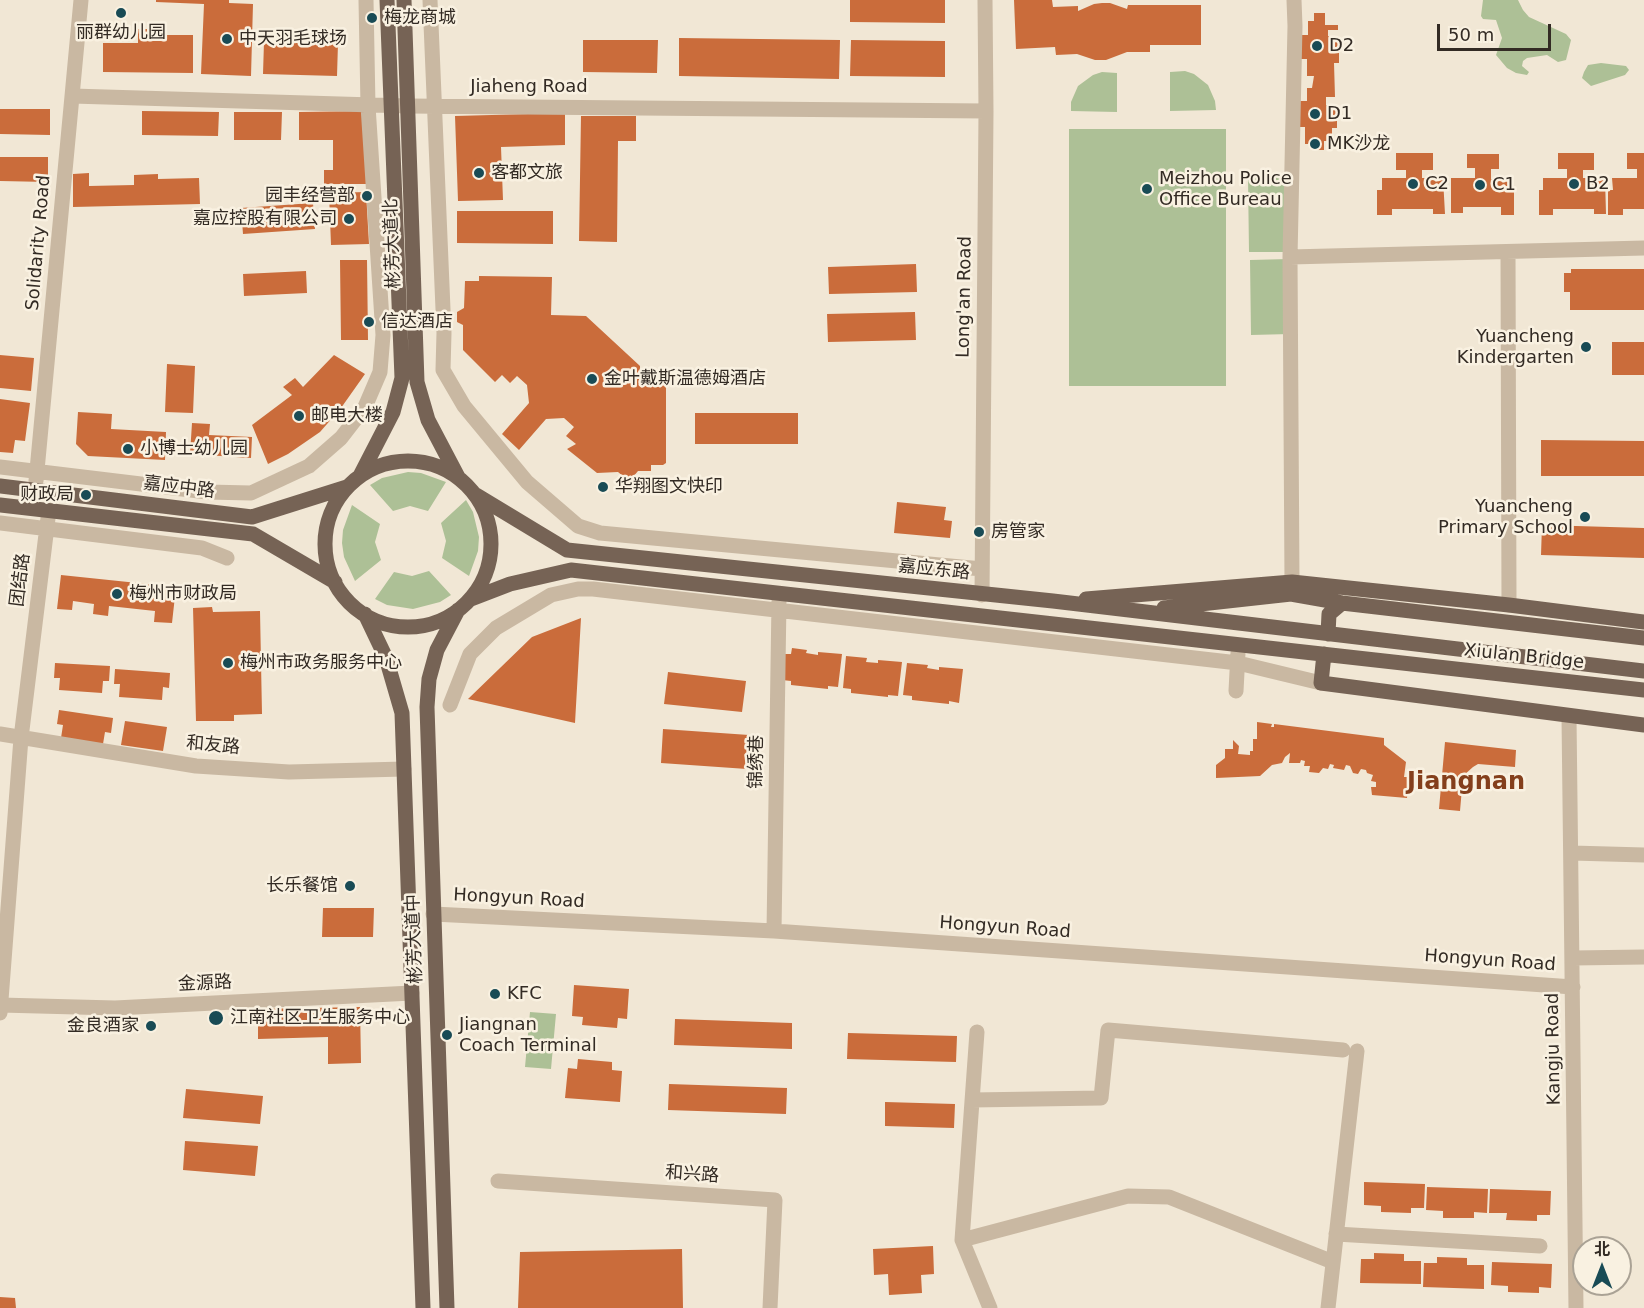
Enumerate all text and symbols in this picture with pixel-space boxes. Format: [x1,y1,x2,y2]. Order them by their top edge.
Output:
marker: 丽群幼儿园 [114,6,128,20]
place label: 梅龙商城 [384,7,456,29]
marker: 梅龙商城 [365,11,379,25]
scale bar [1440,12,1554,50]
place label: 丽群幼儿园 [76,22,166,44]
text: 50 m [1448,24,1494,45]
place label: 中天羽毛球场 [239,28,347,50]
marker: 中天羽毛球场 [220,32,234,46]
place label: D2 [1329,35,1354,57]
marker: D2 [1310,39,1324,53]
street label: Jiaheng Road [470,76,588,98]
place label: D1 [1327,103,1352,125]
marker: D1 [1308,107,1322,121]
place label: MK沙龙 [1327,133,1390,155]
marker: MK沙龙 [1308,137,1322,151]
place label: 客都文旅 [491,162,563,184]
marker: 客都文旅 [472,166,486,180]
place label: Meizhou Police Office Bureau [1159,168,1292,210]
place label: C2 [1425,173,1449,195]
place label: B2 [1586,173,1610,195]
street label: Solidarity Road [22,174,56,312]
place label: C1 [1492,174,1516,196]
marker: C2 [1406,177,1420,191]
marker: B2 [1567,177,1581,191]
marker: C1 [1473,178,1487,192]
marker: Meizhou Police Office Bureau [1140,182,1154,196]
place label: 园丰经营部 [265,185,355,207]
marker: 园丰经营部 [360,189,374,203]
street label: 彬芳大道北 [381,199,405,289]
place label: 嘉应控股有限公司 [193,208,337,230]
marker: 嘉应控股有限公司 [342,212,356,226]
street label: Long'an Road [953,236,977,358]
place label: 信达酒店 [381,311,453,333]
marker: 信达酒店 [362,315,376,329]
place label: Yuancheng Kindergarten [1457,326,1574,368]
marker: Yuancheng Kindergarten [1579,340,1593,354]
place label: 金叶戴斯温德姆酒店 [604,368,766,390]
marker: 金叶戴斯温德姆酒店 [585,372,599,386]
place label: 邮电大楼 [311,405,383,427]
marker: 邮电大楼 [292,409,306,423]
place label: 小博士幼儿园 [140,438,248,460]
marker: 小博士幼儿园 [121,442,135,456]
street label: 嘉应中路 [142,473,216,503]
place label: 华翔图文快印 [615,476,723,498]
marker: 华翔图文快印 [596,480,610,494]
place label: 财政局 [20,484,74,506]
marker: 财政局 [79,488,93,502]
place label: Yuancheng Primary School [1438,496,1573,538]
marker: Yuancheng Primary School [1578,510,1592,524]
place label: 房管家 [991,521,1045,543]
marker: 房管家 [972,525,986,539]
street label: 团结路 [7,552,35,608]
street label: 嘉应东路 [897,555,971,585]
place label: 梅州市财政局 [129,583,237,605]
marker: 梅州市财政局 [110,587,124,601]
street label: Xiulan Bridge [1463,640,1585,674]
place label: 梅州市政务服务中心 [240,652,402,674]
marker: 梅州市政务服务中心 [221,656,235,670]
street label: 和友路 [185,733,241,759]
street label: 锦绣巷 [746,735,768,789]
district label: Jiangnan [1407,769,1525,797]
place label: 长乐餐馆 [266,875,338,897]
marker: 长乐餐馆 [343,879,357,893]
street label: Hongyun Road [453,885,585,913]
street label: 彬芳大道中 [403,894,427,984]
street label: Hongyun Road [939,913,1071,943]
street label: Hongyun Road [1424,946,1556,976]
street label: 金源路 [177,972,233,996]
place label: KFC [507,983,542,1005]
marker: KFC [488,987,502,1001]
street label: Kangju Road [1542,992,1566,1106]
place label: 江南社区卫生服务中心 [230,1007,410,1029]
marker: 江南社区卫生服务中心 [207,1009,225,1027]
place label: Jiangnan Coach Terminal [459,1014,597,1056]
place label: 金良酒家 [67,1015,139,1037]
marker: 金良酒家 [144,1019,158,1033]
marker: Jiangnan Coach Terminal [440,1028,454,1042]
street label: 和兴路 [664,1162,720,1188]
north arrow [1572,1236,1632,1296]
text: 北 [1594,1240,1610,1259]

